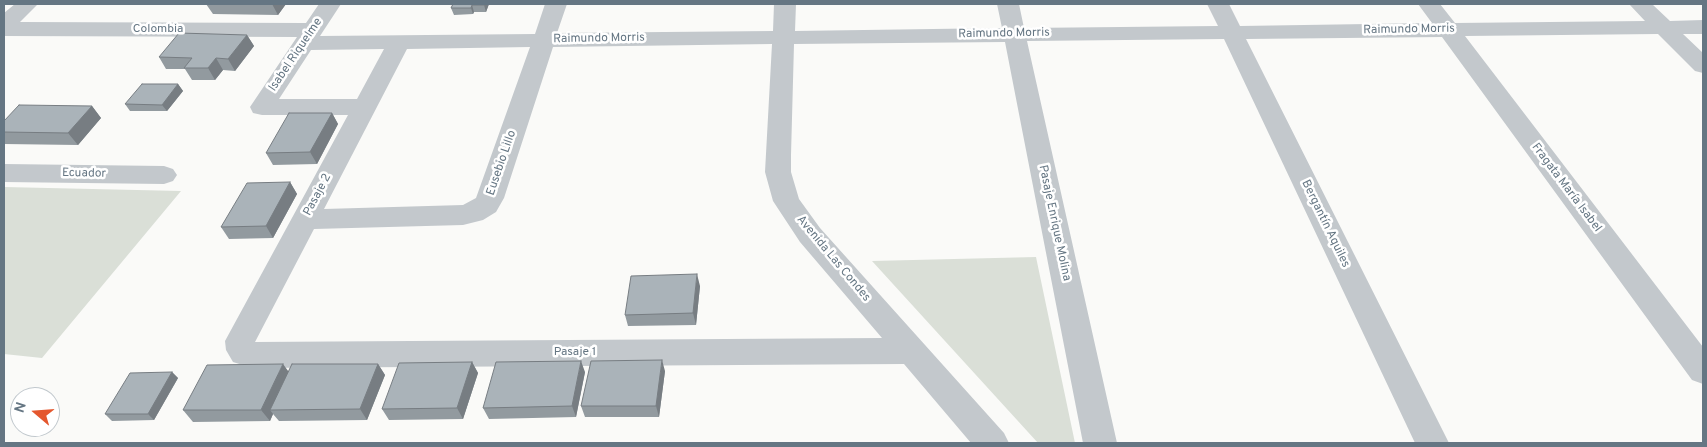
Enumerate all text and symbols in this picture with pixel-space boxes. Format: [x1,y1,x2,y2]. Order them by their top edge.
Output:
street label: Isabel Riquelme [266,16,326,94]
street label: Raimundo Morris [1363,22,1455,38]
street label: Colombia [133,23,183,37]
street label: Raimundo Morris [958,26,1050,42]
street label: Raimundo Morris [553,31,645,47]
street label: Eusebio Lillo [484,129,520,197]
street label: Fragata María Isabel [1528,141,1604,235]
street label: Pasaje Enrique Molina [1035,164,1073,282]
street label: Ecuador [62,166,106,182]
street label: Pasaje 2 [301,172,335,218]
street label: Bergantín Aquiles [1298,178,1352,270]
street label: Avenida Las Condes [793,213,873,305]
street label: Pasaje 1 [554,346,596,360]
north arrow [10,387,60,437]
text: N [12,400,31,415]

